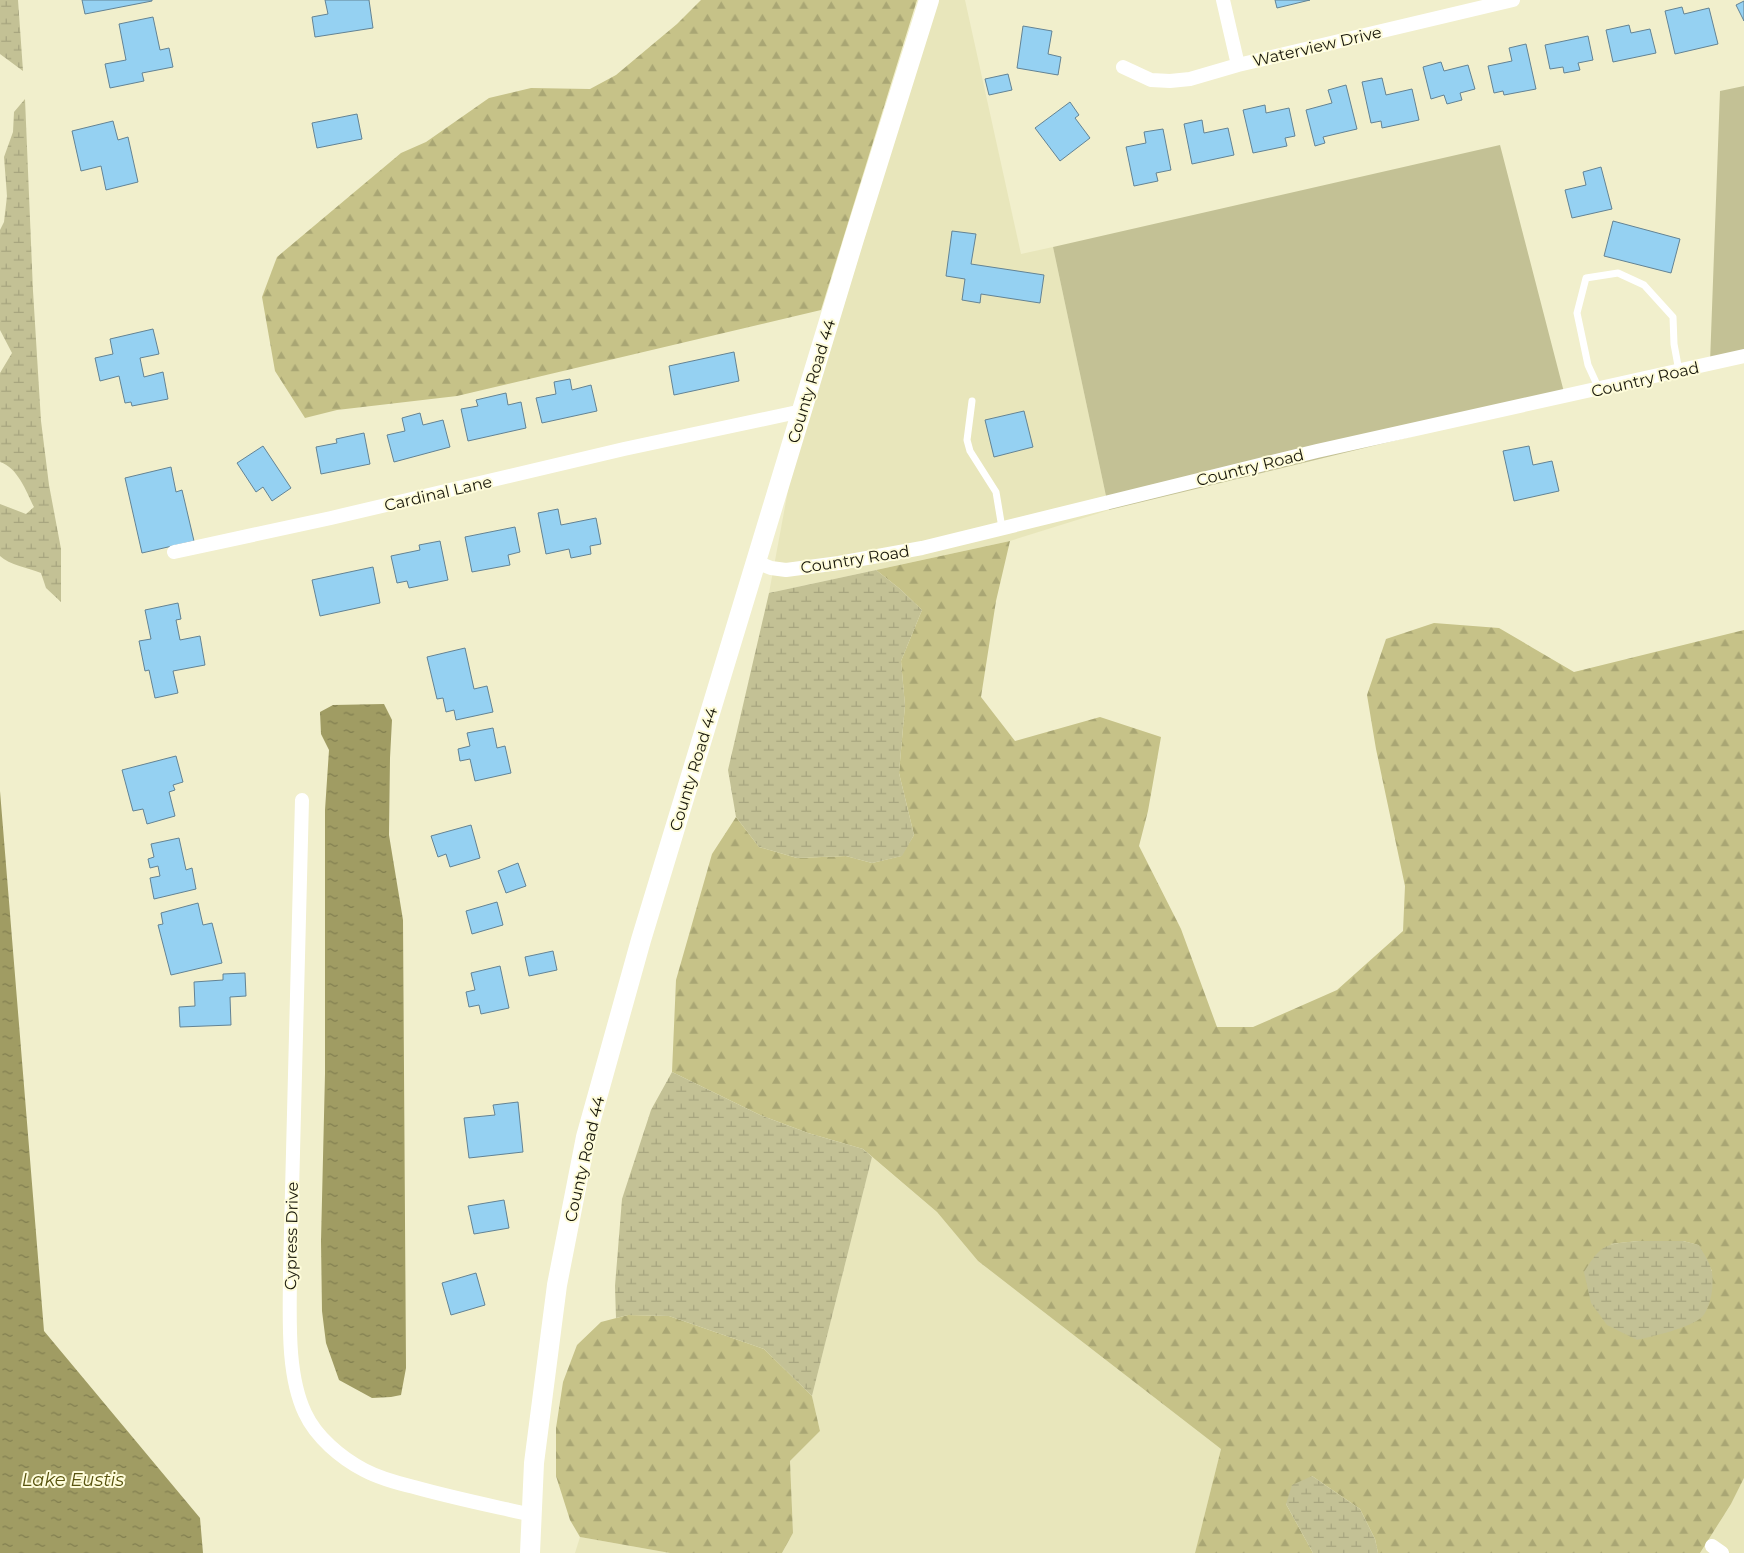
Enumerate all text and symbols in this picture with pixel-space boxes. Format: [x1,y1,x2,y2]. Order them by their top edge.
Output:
street label: Waterview Drive [1251,22,1383,71]
street label: County Road 44 [784,317,839,445]
street label: Country Road [1589,358,1701,401]
street label: Country Road [1194,445,1306,490]
street label: Cardinal Lane [382,472,494,515]
street label: Country Road [799,541,911,577]
street label: County Road 44 [666,705,721,833]
street label: County Road 44 [561,1094,608,1224]
street label: Cypress Drive [281,1182,302,1290]
water label: Lake Eustis [22,1469,124,1491]

